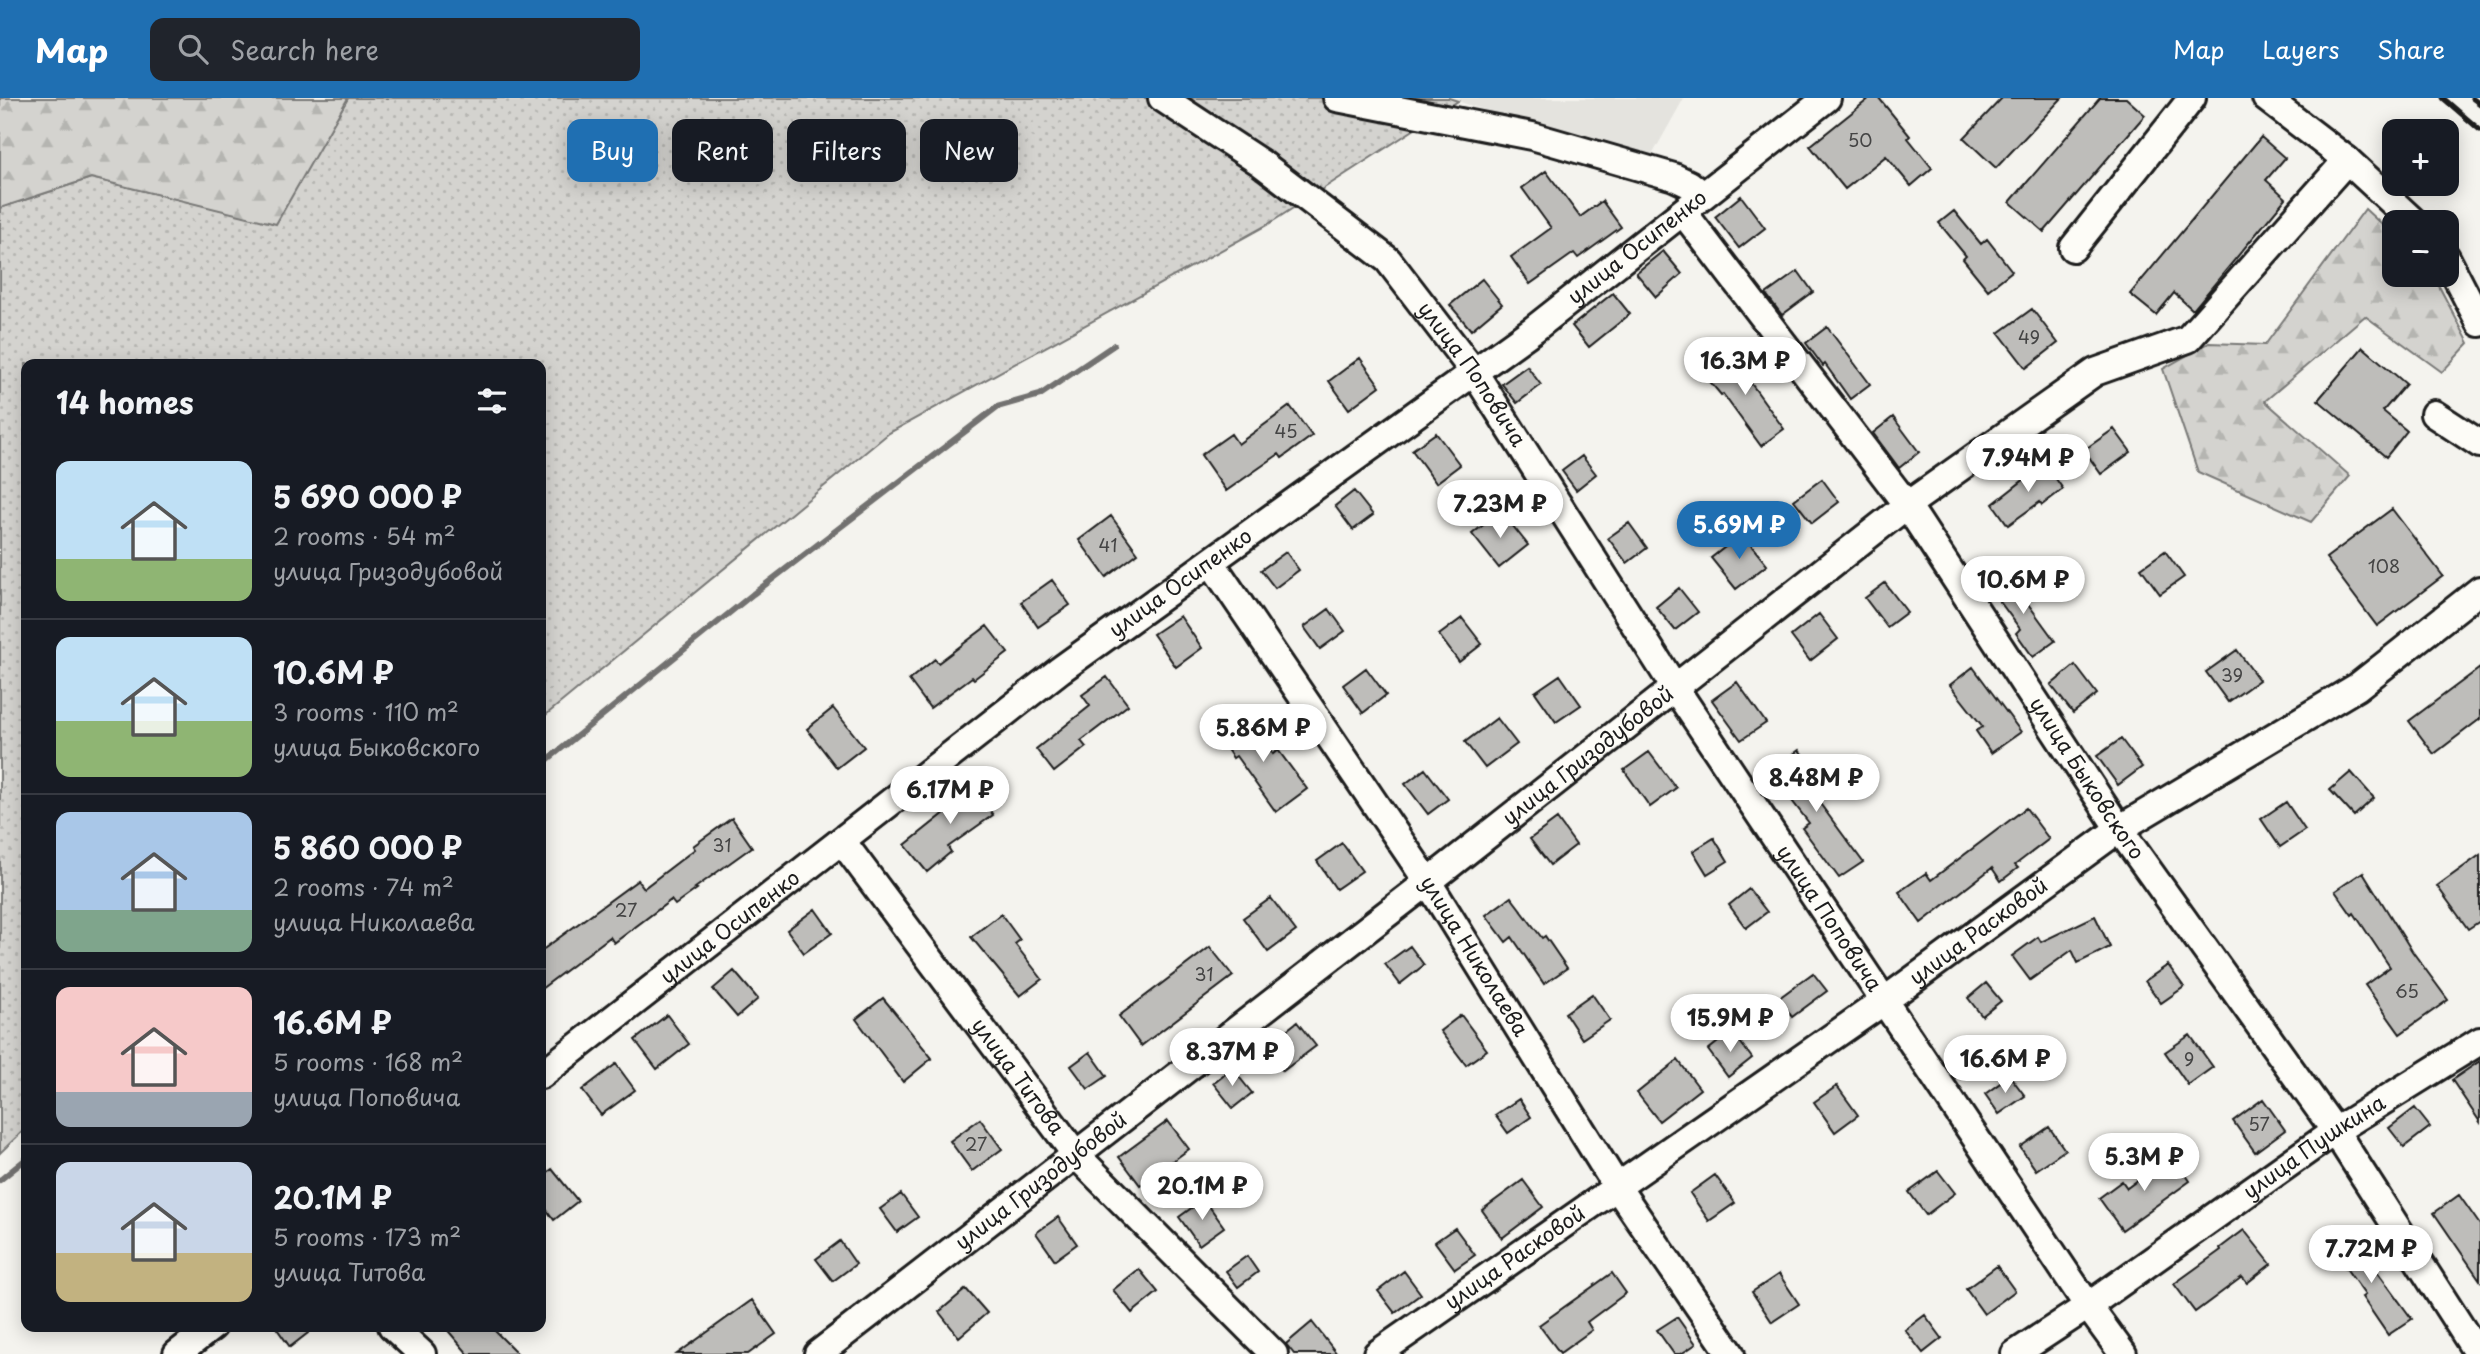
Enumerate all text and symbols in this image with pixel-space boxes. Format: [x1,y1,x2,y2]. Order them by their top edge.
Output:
search box [150,18,640,81]
text: Map [35,24,108,74]
icon: search [174,30,212,68]
text: Search here [230,30,379,69]
text: Map [2173,31,2224,67]
text: Layers [2262,31,2339,67]
text: Share [2377,31,2445,67]
chip: Buy [567,119,658,182]
chip: Rent [672,119,773,182]
chip: Filters [787,119,906,182]
chip: New [920,119,1018,182]
map controls [2382,119,2459,287]
button: + [2382,119,2459,196]
house number: 50 [1848,126,1872,153]
street label: улица Осипенко [1560,181,1713,311]
button: − [2382,210,2459,287]
street label: улица Поповича [1411,294,1536,453]
house number: 49 [2018,323,2040,350]
pin: 16.3M ₽ [1680,338,1810,397]
text: 16.3M ₽ [1700,342,1790,377]
text: 14 homes [56,379,194,424]
icon: filters [473,382,511,420]
house number: 45 [1275,417,1298,444]
pin: 7.94M ₽ [1963,434,2093,494]
text: 7.94M ₽ [1982,439,2074,474]
text: 5 690 000 ₽ [273,473,462,518]
pin: 7.23M ₽ [1435,480,1565,540]
text: 7.23M ₽ [1453,485,1547,520]
icon: home [112,489,196,573]
pin: 5.69M ₽ [1674,502,1804,561]
text: 5.69M ₽ [1693,506,1785,541]
text: 2 rooms · 54 m² [273,518,456,553]
street label: улица Осипенко [1101,519,1258,644]
house number: 41 [1099,531,1117,558]
house number: 108 [2368,552,2400,579]
text: улица Гризодубовой [273,553,503,588]
pin: 10.6M ₽ [1958,556,2088,616]
text: 10.6M ₽ [1977,561,2069,596]
text: 10.6M ₽ [273,649,394,694]
house number: 39 [2221,661,2243,688]
icon: home [112,665,196,749]
street label: улица Гризодубовой [1494,677,1679,832]
street label: улица Быковского [2023,690,2154,865]
text: 3 rooms · 110 m² [273,694,459,729]
pin: 5.86M ₽ [1198,704,1328,764]
text: 5.86M ₽ [1216,709,1310,744]
text: улица Быковского [273,729,480,764]
pin: 8.48M ₽ [1751,754,1881,814]
text: 8.48M ₽ [1769,759,1863,794]
pin: 6.17M ₽ [885,766,1015,826]
text: 6.17M ₽ [906,771,994,806]
text: 5 860 000 ₽ [273,824,462,869]
house number: 31 [713,831,731,858]
street label: улица Поповича [1770,837,1892,998]
icon: home [112,840,196,924]
street label: улица Осипенко [652,861,806,991]
text: 2 rooms · 74 m² [273,869,454,904]
street label: улица Николаева [1414,869,1538,1042]
street label: улица Расковой [1901,869,2053,992]
house number: 27 [615,896,637,923]
text: улица Николаева [273,904,475,939]
house number: 31 [1195,960,1213,987]
house number: 65 [2395,977,2419,1004]
pin: 15.9M ₽ [1665,995,1795,1054]
text: 16.6M ₽ [273,999,392,1044]
text: 15.9M ₽ [1687,999,1773,1034]
street label: улица Титова [965,1010,1074,1141]
icon: home [112,1015,196,1099]
pin: 8.37M ₽ [1167,1028,1297,1088]
text: 8.37M ₽ [1185,1033,1279,1068]
pin: 16.6M ₽ [1940,1035,2070,1095]
text: 16.6M ₽ [1960,1040,2050,1075]
text: 5 rooms · 168 m² [273,1044,463,1079]
house number: 9 [2184,1045,2194,1072]
text: улица Поповича [273,1079,460,1114]
street label: улица Пушкина [2235,1085,2392,1206]
street label: улица Гризодубовой [947,1103,1133,1257]
house number: 57 [2248,1110,2270,1137]
house number: 27 [965,1130,987,1157]
pin: 5.3M ₽ [2087,1134,2201,1193]
text: 5.3M ₽ [2104,1138,2184,1173]
pin: 20.1M ₽ [1137,1162,1267,1222]
text: 20.1M ₽ [1156,1167,1248,1202]
text: 20.1M ₽ [273,1174,392,1219]
icon: home [112,1190,196,1274]
street label: улица Расковой [1437,1196,1591,1317]
text: 5 rooms · 173 m² [273,1219,461,1254]
pin: 7.72M ₽ [2306,1226,2436,1285]
text: 7.72M ₽ [2325,1230,2417,1265]
text: улица Титова [273,1254,425,1289]

